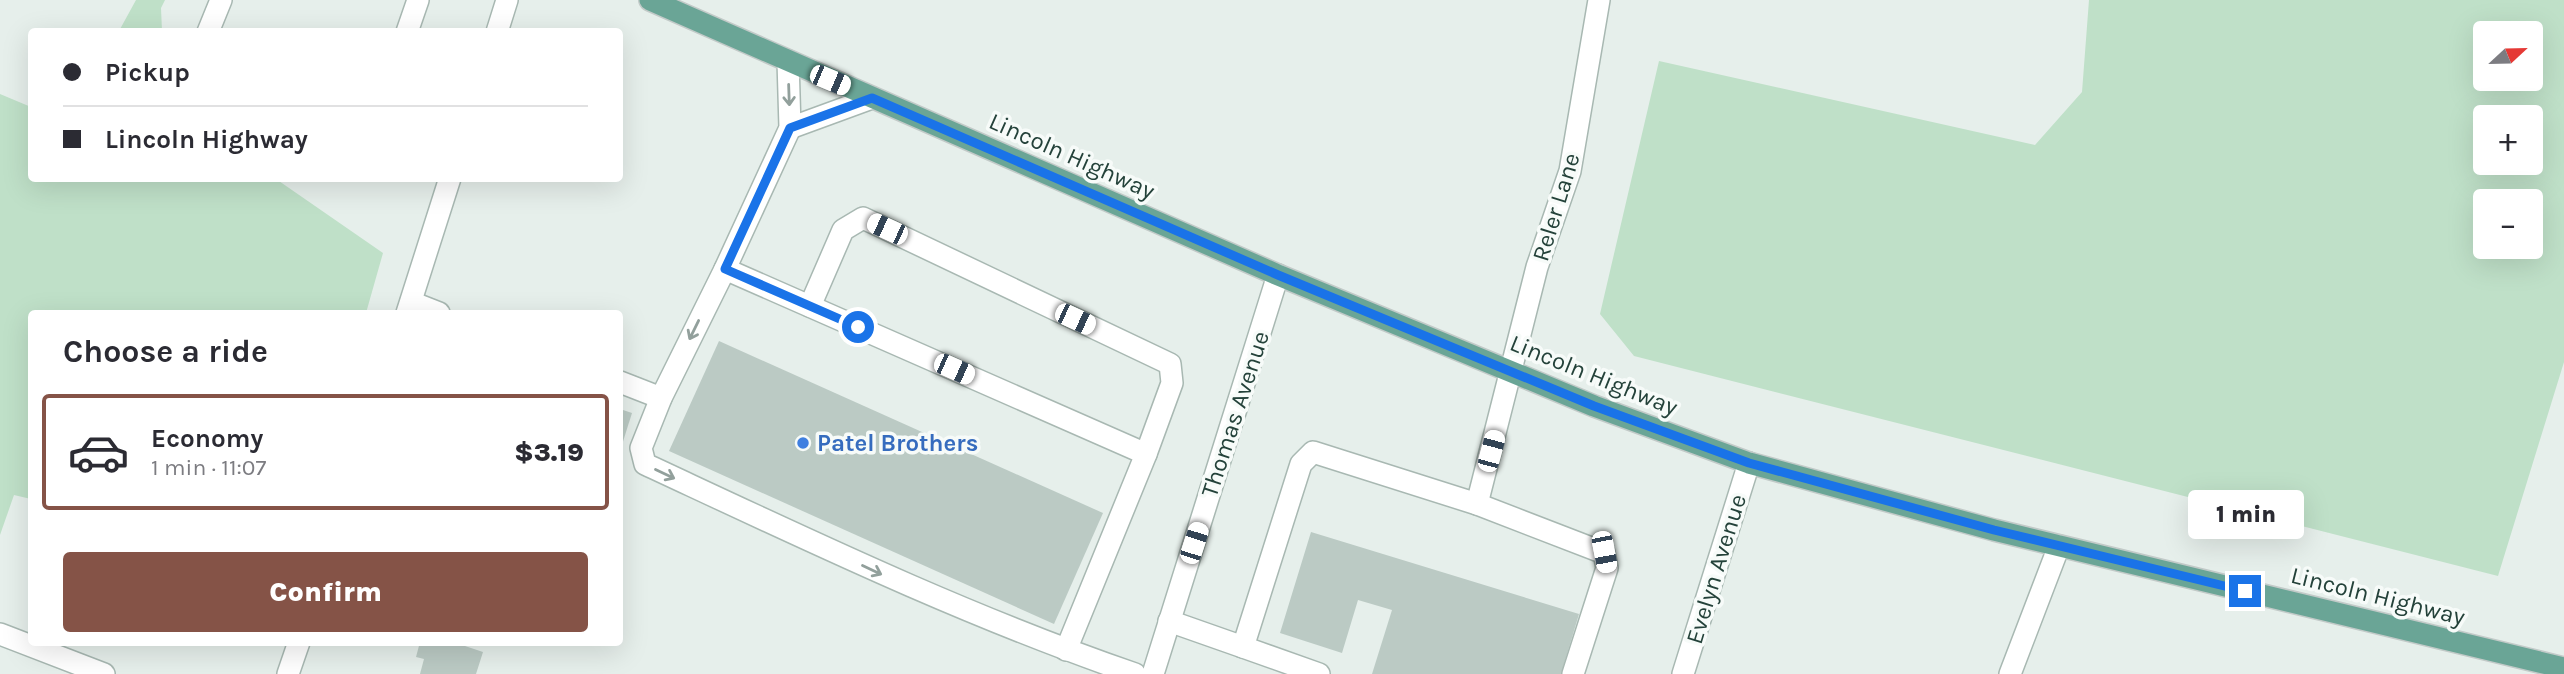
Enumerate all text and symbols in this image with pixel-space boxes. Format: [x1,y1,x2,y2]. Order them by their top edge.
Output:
north arrow [2473,21,2543,91]
map controls [2473,21,2543,259]
text: Pickup [105,57,190,88]
car [807,62,854,98]
one-way arrow [782,83,795,106]
button: + [2473,105,2543,175]
street label: Lincoln Highway [985,107,1159,205]
text: Lincoln Highway [105,124,308,155]
street label: Reler Lane [1526,150,1586,264]
button: − [2473,189,2543,259]
car [864,211,911,247]
car [1052,301,1099,337]
route start [842,311,874,343]
one-way arrow [687,319,701,340]
street label: Thomas Avenue [1195,328,1275,500]
street label: Lincoln Highway [1506,329,1682,421]
text: Choose a ride [63,333,268,370]
car [931,351,978,387]
icon: car [67,421,130,484]
text: Economy [151,423,263,454]
car [1476,428,1507,474]
place label: Patel Brothers [817,429,978,457]
marker: Patel Brothers [795,435,811,451]
text: $3.19 [514,437,584,468]
text: 1 min · 11:07 [151,454,266,481]
one-way arrow [654,468,675,481]
callout: 1 min [2187,490,2303,538]
street label: Evelyn Avenue [1680,491,1752,647]
text: 1 min [2216,501,2276,528]
car [1178,520,1211,566]
car [1590,529,1619,575]
button: Confirm [63,552,588,632]
street label: Lincoln Highway [2288,561,2468,631]
one-way arrow [861,563,882,577]
route end [2229,575,2261,607]

